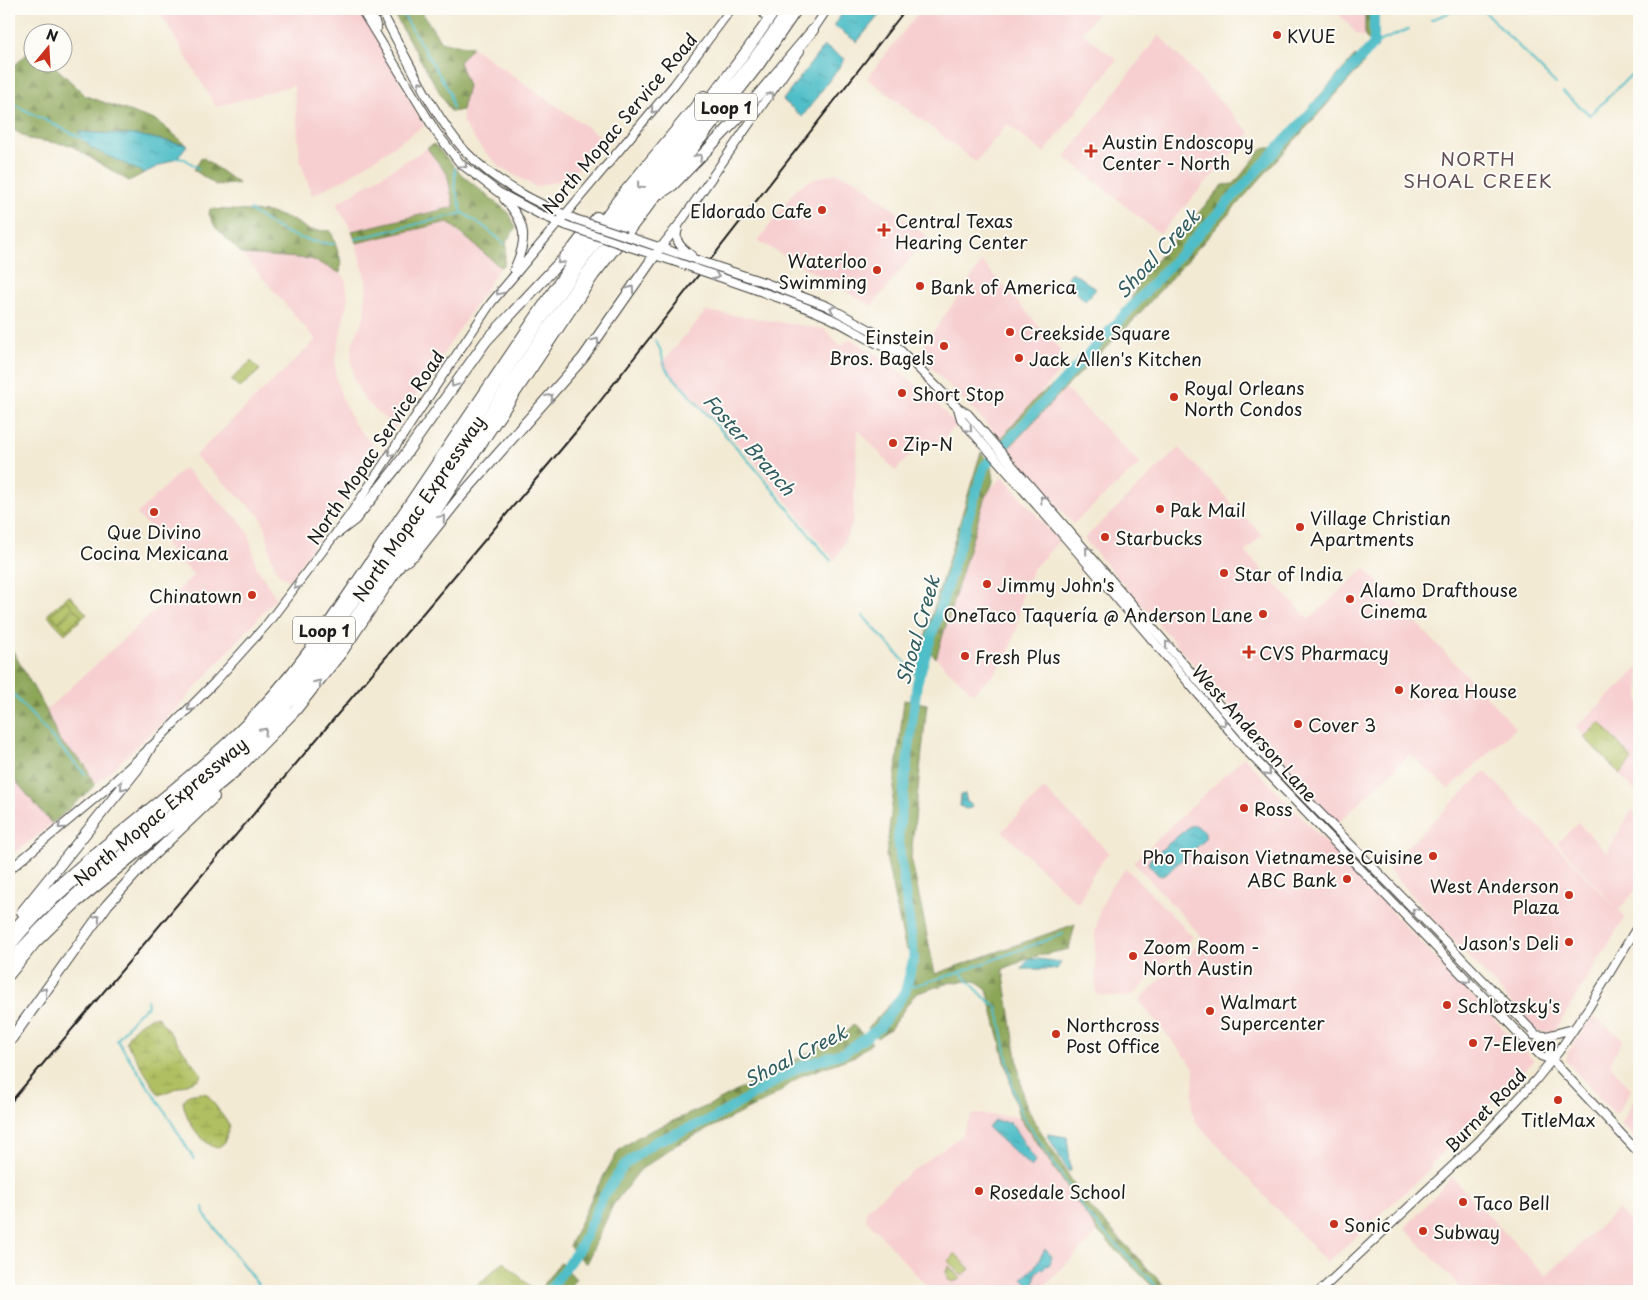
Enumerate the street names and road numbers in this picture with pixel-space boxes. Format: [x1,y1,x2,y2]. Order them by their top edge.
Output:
street label: North Mopac Service Road [535,27,703,219]
road number: Loop 1 [695,94,757,120]
street label: North Mopac Service Road [300,345,450,549]
street label: North Mopac Expressway [345,409,491,607]
road number: Loop 1 [293,616,355,644]
street label: West Anderson Lane [1186,658,1324,808]
street label: North Mopac Expressway [67,730,253,892]
street label: Burnet Road [1438,1062,1532,1158]

